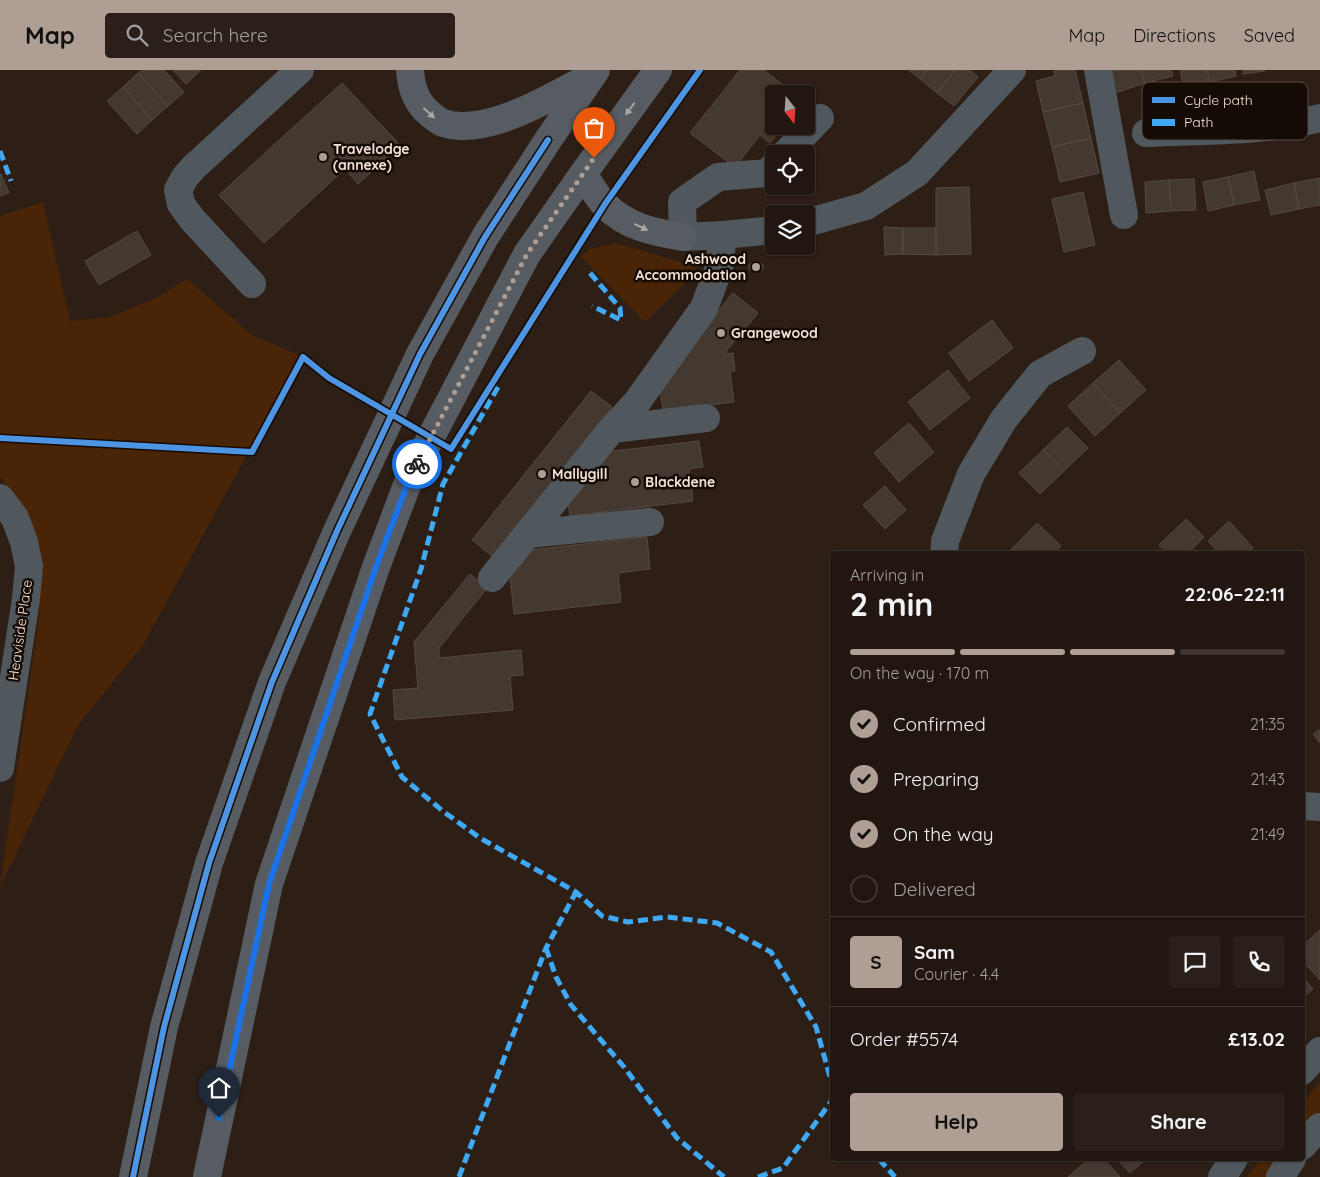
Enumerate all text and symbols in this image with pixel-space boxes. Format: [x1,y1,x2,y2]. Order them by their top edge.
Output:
search box [105,13,455,58]
text: Map [25,20,75,50]
icon: search [123,21,151,49]
text: Search here [163,23,268,47]
text: Map [1068,24,1105,47]
text: Directions [1133,24,1216,47]
text: Saved [1244,24,1295,47]
legend [1142,82,1308,140]
north arrow [765,85,815,135]
map controls [765,85,815,255]
text: Cycle path [1184,91,1253,109]
one-way arrow [624,102,635,115]
one-way arrow [423,107,436,118]
pin [573,107,615,158]
text: Path [1184,113,1213,131]
icon: bag [580,114,608,142]
place label: Travelodge (annexe) [333,140,410,174]
button: locate [765,145,815,195]
marker: Travelodge (annexe) [317,151,329,163]
button: layers [765,205,815,255]
one-way arrow [634,224,648,232]
place label: Ashwood Accommodation [636,250,746,284]
marker: Ashwood Accommodation [750,261,762,273]
place label: Grangewood [731,324,818,342]
marker: Grangewood [715,327,727,339]
courier [392,439,442,489]
icon: bike [403,450,431,478]
place label: Mallygill [552,465,607,483]
marker: Mallygill [536,468,548,480]
place label: Blackdene [645,473,715,491]
marker: Blackdene [629,476,641,488]
text: Arriving in [850,565,924,585]
street label: Heaviside Place [4,578,36,682]
text: 22:06–22:11 [1185,582,1285,606]
text: 2 min [850,584,933,624]
text: On the way · 170 m [850,663,989,683]
icon: check [850,710,878,738]
text: Confirmed [893,712,986,736]
text: 21:35 [1250,714,1285,734]
icon: check [850,765,878,793]
text: Preparing [893,767,979,791]
text: 21:43 [1250,769,1285,789]
icon: check [850,820,878,848]
text: On the way [893,822,994,846]
text: 21:49 [1250,824,1285,844]
text: Delivered [893,877,976,901]
button: chat [1169,936,1221,988]
button: phone [1233,936,1285,988]
text: Sam [914,940,955,964]
text: S [870,950,882,974]
text: Courier · 4.4 [914,964,999,984]
text: Order #5574 [850,1027,958,1051]
text: £13.02 [1228,1027,1285,1051]
pin [198,1067,240,1118]
icon: home [205,1074,233,1102]
button: Help [850,1093,1063,1151]
button: Share [1073,1093,1285,1151]

